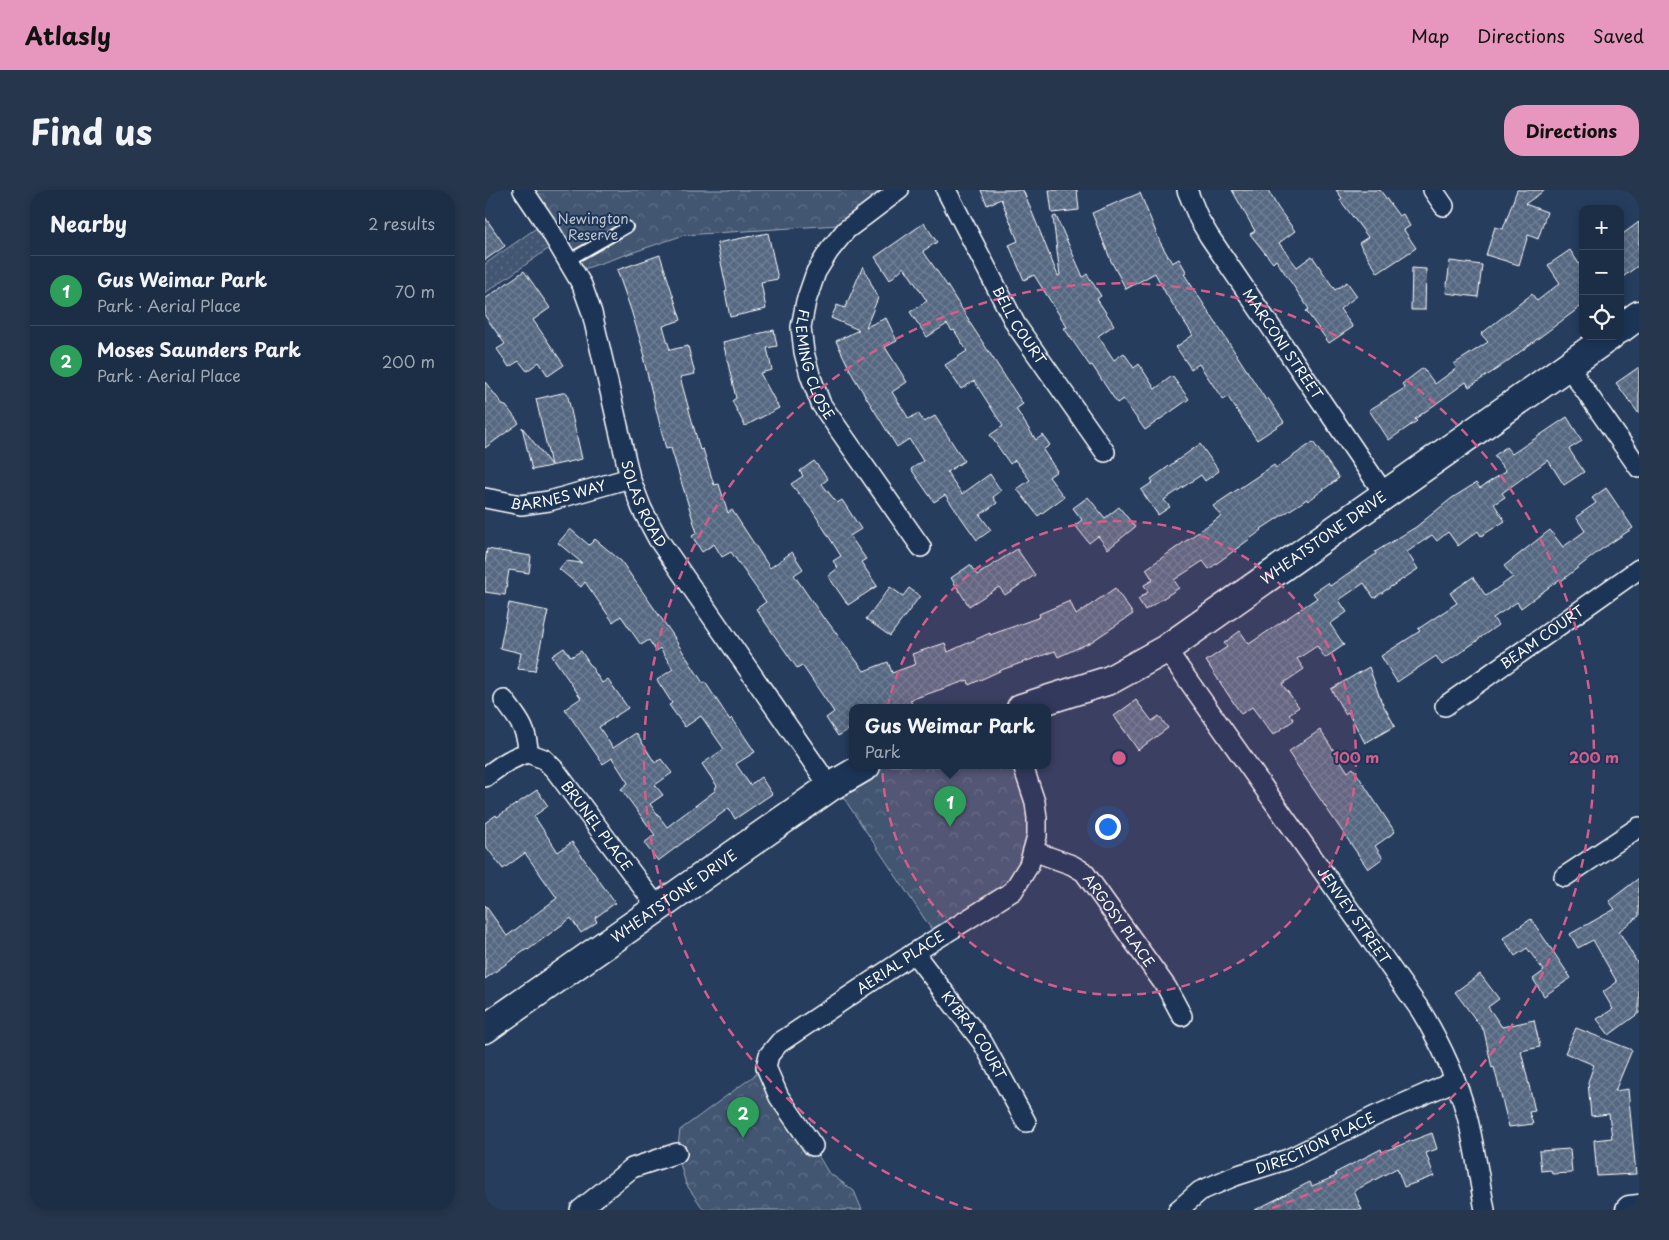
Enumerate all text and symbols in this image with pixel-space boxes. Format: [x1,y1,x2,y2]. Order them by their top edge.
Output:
text: Atlasly [25,17,111,53]
text: Map [1411,22,1449,49]
text: Directions [1477,22,1565,49]
text: Saved [1593,22,1644,49]
text: Find us [30,104,152,157]
button: Directions [1504,105,1639,156]
map controls [1579,205,1624,340]
button: + [1579,205,1624,250]
text: Nearby [50,207,127,239]
park label: Newington Reserve [557,208,629,245]
text: 2 results [368,211,435,235]
button: − [1579,250,1624,295]
text: Gus Weimar Park [97,265,267,293]
text: 1 [62,279,70,303]
text: 70 m [395,279,435,303]
street label: BELL COURT [988,282,1052,369]
street label: MARCONI STREET [1238,284,1328,404]
text: Park · Aerial Place [97,293,241,317]
button: locate [1579,295,1624,340]
street label: FLEMING CLOSE [791,308,840,424]
text: Moses Saunders Park [97,335,301,363]
text: 2 [60,349,72,373]
text: 200 m [382,349,435,373]
text: Park · Aerial Place [97,363,241,387]
street label: SOLAS ROAD [616,458,672,552]
street label: BARNES WAY [509,474,608,515]
street label: WHEATSTONE DRIVE [1256,486,1391,589]
street label: BEAM COURT [1496,600,1589,674]
popup [849,704,1051,769]
text: Gus Weimar Park [865,711,1035,739]
text: Park [865,739,901,763]
text: 100 m [1333,745,1379,768]
text: 200 m [1569,745,1619,768]
centre of rings [1110,749,1128,767]
street label: BRUNEL PLACE [556,776,638,875]
pin: 1 [934,786,966,827]
your location [1095,814,1121,840]
street label: WHEATSTONE DRIVE [607,844,741,948]
street label: JENVEY STREET [1313,862,1396,969]
street label: ARGOSY PLACE [1078,869,1160,971]
street label: AERIAL PLACE [852,925,948,999]
street label: KYBRA COURT [937,986,1012,1083]
pin: 2 [727,1097,759,1138]
street label: DIRECTION PLACE [1253,1107,1378,1179]

